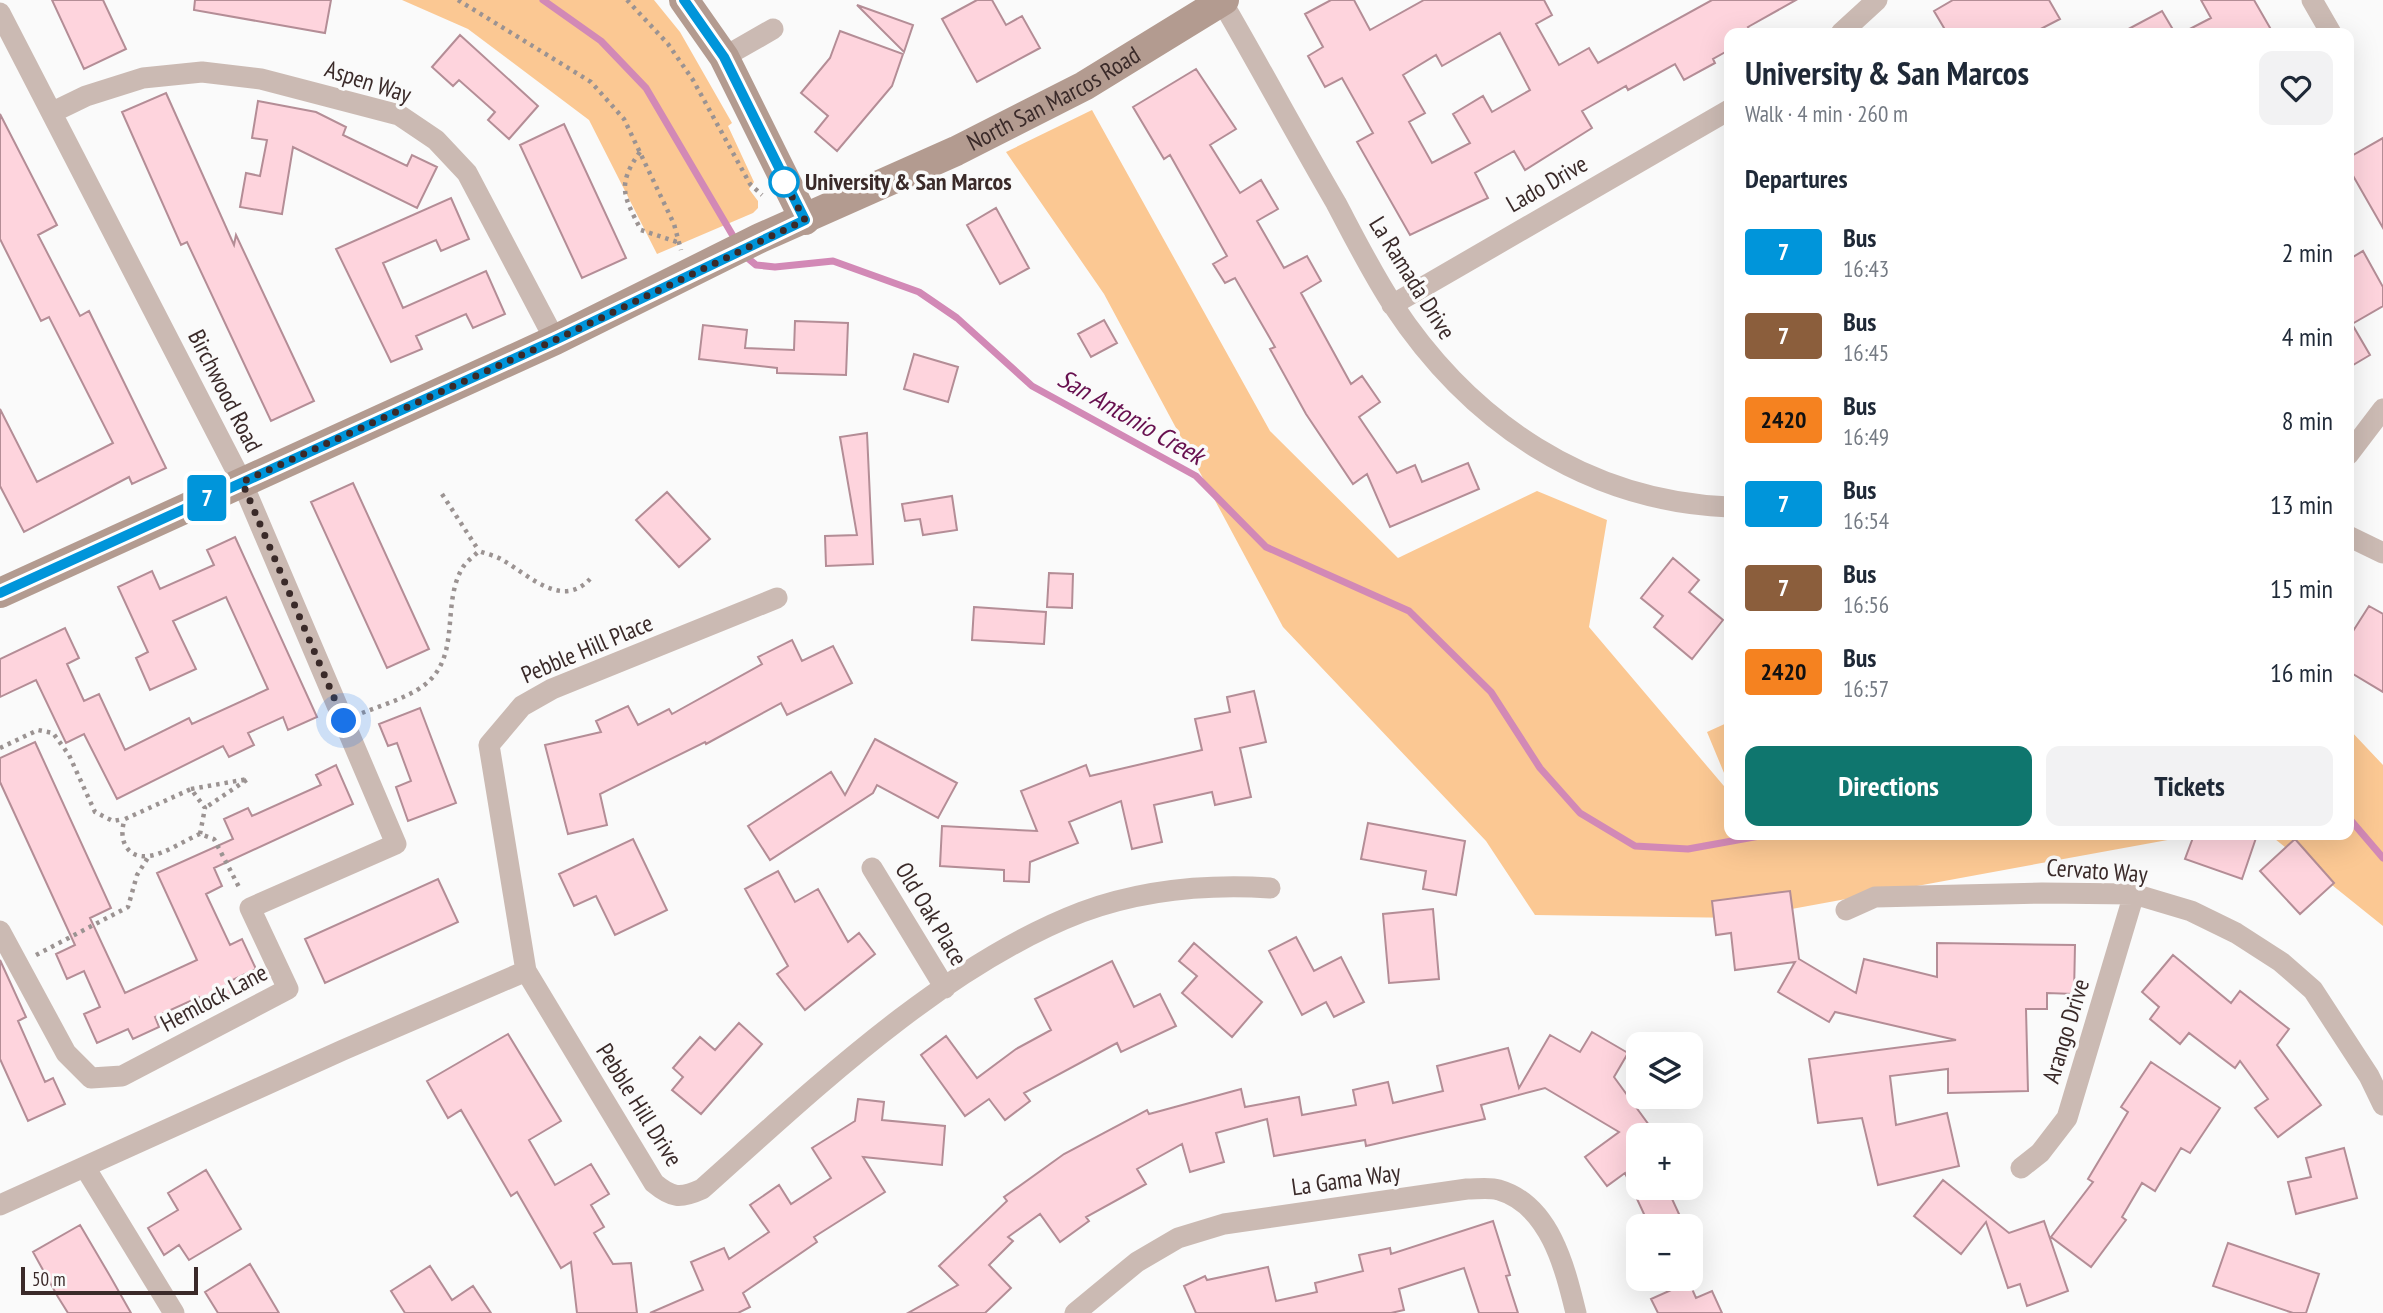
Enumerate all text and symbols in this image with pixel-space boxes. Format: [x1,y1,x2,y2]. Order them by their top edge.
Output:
street label: North San Marcos Road [962,39,1146,158]
text: University & San Marcos [1745,51,2029,94]
button: heart [2259,51,2333,125]
street label: Aspen Way [321,53,415,110]
text: Walk · 4 min · 260 m [1745,99,1908,128]
street label: Lado Drive [1501,148,1593,219]
text: Departures [1745,162,1848,195]
place label: University & San Marcos [805,166,1012,197]
marker: University & San Marcos [769,167,799,197]
street label: La Ramada Drive [1362,210,1462,345]
text: Bus [1843,221,1876,254]
text: 7 [1778,236,1789,267]
text: 2 min [2282,236,2333,269]
text: 16:43 [1843,254,1889,283]
text: Bus [1843,305,1876,338]
text: 7 [1778,320,1789,351]
text: 4 min [2282,320,2333,353]
street label: Birchwood Road [181,324,270,457]
text: 16:45 [1843,338,1889,367]
water label: San Antonio Creek [1052,361,1213,473]
text: Bus [1843,389,1876,422]
text: 2420 [1761,404,1806,435]
text: 8 min [2282,404,2333,437]
text: 16:49 [1843,422,1889,451]
text: Bus [1843,473,1876,506]
line badge: 7 [184,475,230,521]
text: 7 [201,482,213,513]
text: 7 [1778,488,1789,519]
text: 13 min [2270,488,2333,521]
text: 16:54 [1843,506,1889,535]
text: Bus [1843,557,1876,590]
text: 7 [1778,572,1789,603]
text: 15 min [2270,572,2333,605]
text: 16:56 [1843,590,1889,619]
street label: Pebble Hill Place [516,607,657,690]
text: Bus [1843,641,1876,674]
text: 2420 [1761,656,1806,687]
text: 16 min [2270,656,2333,689]
text: 16:57 [1843,674,1889,703]
your location [326,703,361,738]
button: Directions [1745,746,2032,826]
button: Tickets [2046,746,2333,826]
street label: Cervato Way [2046,852,2149,889]
street label: Old Oak Place [889,857,974,971]
street label: Hemlock Lane [155,957,272,1039]
street label: Arango Drive [2035,975,2096,1087]
map controls [1626,1032,1703,1291]
button: layers [1626,1032,1703,1109]
street label: Pebble Hill Drive [589,1037,690,1172]
button: + [1626,1123,1703,1200]
street label: La Gama Way [1290,1157,1402,1202]
button: − [1626,1214,1703,1291]
scale bar [21,1264,198,1296]
text: 50 m [32,1267,66,1291]

